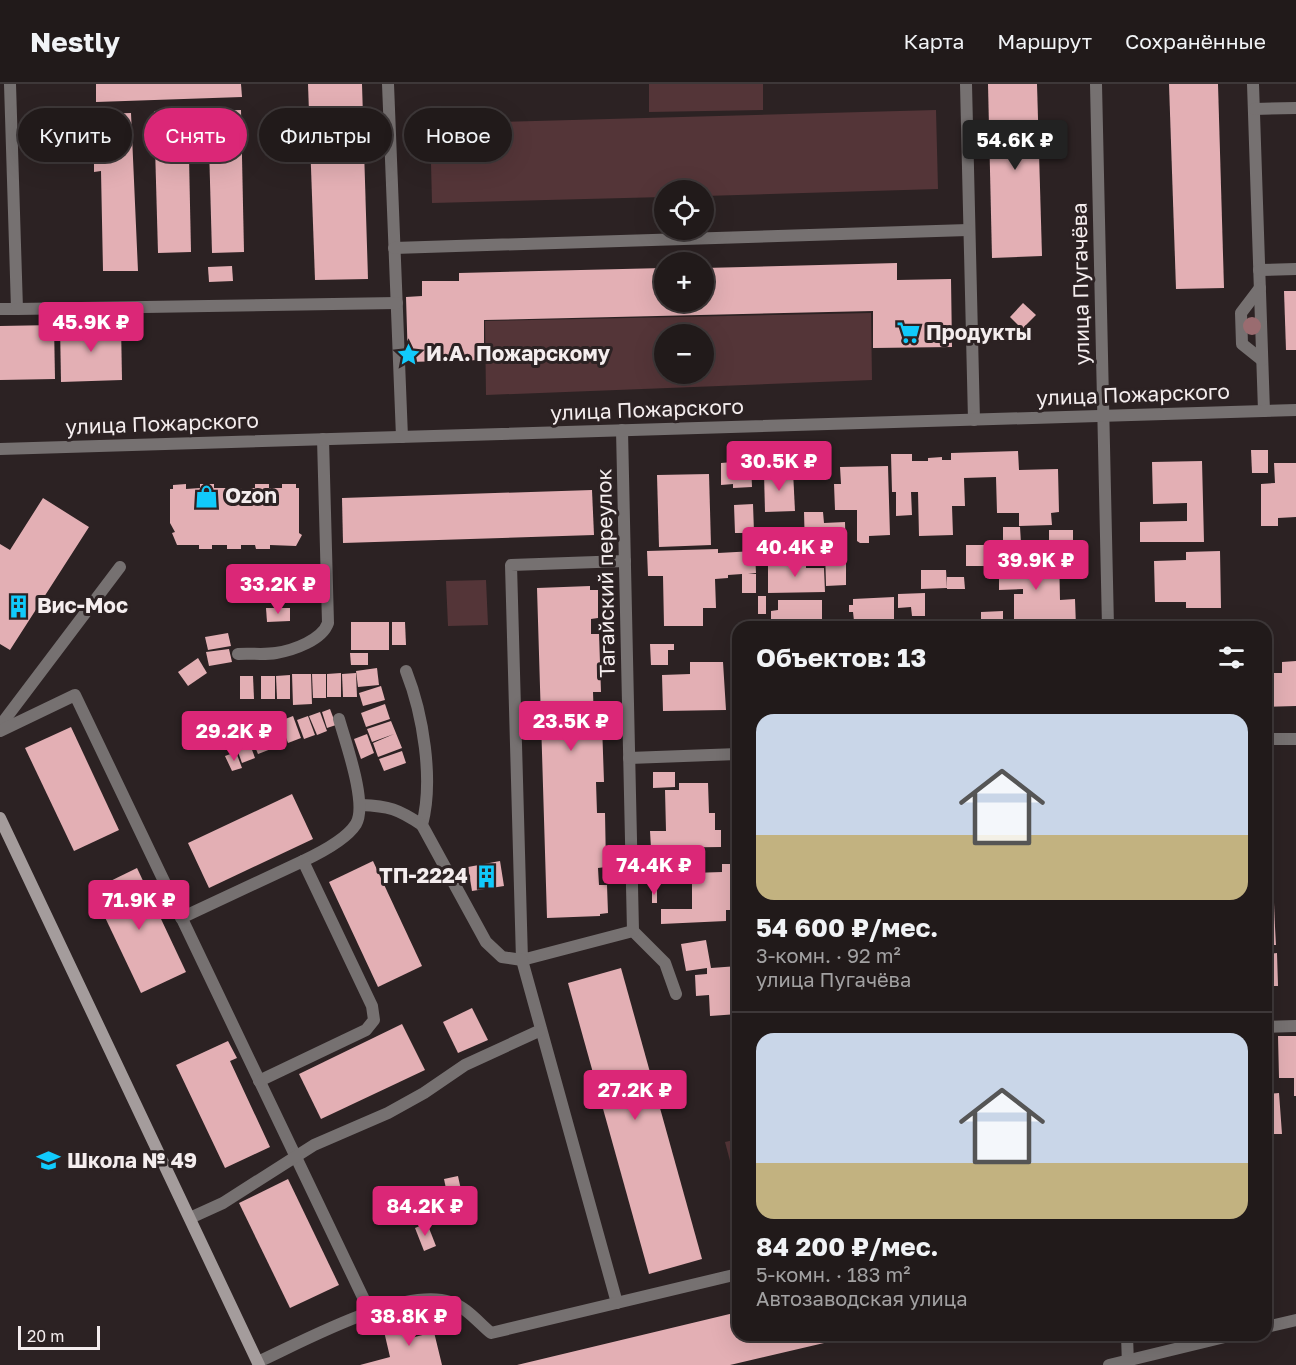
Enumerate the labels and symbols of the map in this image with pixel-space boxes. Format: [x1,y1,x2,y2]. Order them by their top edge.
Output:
pin: 54.6K ₽ [960,120,1070,171]
street label: улица Пугачёва [1066,202,1094,366]
pin: 45.9K ₽ [36,302,146,353]
place label: Продукты [926,319,1032,345]
supermarket icon: Продукты [895,320,921,346]
place label: И.А. Пожарскому [426,340,611,366]
place icon: И.А. Пожарскому [395,341,421,367]
street label: улица Пожарского [1036,378,1230,410]
street label: улица Пожарского [550,393,744,425]
street label: улица Пожарского [65,407,259,439]
pin: 30.5K ₽ [724,441,834,492]
street label: Тагайский переулок [590,468,620,678]
place label: Ozon [225,482,277,508]
shop icon: Ozon [194,483,220,509]
pin: 40.4K ₽ [740,527,850,578]
pin: 39.9K ₽ [981,540,1091,591]
pin: 33.2K ₽ [223,564,333,615]
place label: Вис-Мос [37,592,128,618]
building icon: Вис-Мос [6,593,32,619]
pin: 23.5K ₽ [516,701,626,752]
pin: 29.2K ₽ [179,711,289,762]
pin: 74.4K ₽ [599,845,709,896]
place label: ТП-2224 [379,862,468,888]
building icon: ТП-2224 [473,863,499,889]
pin: 71.9K ₽ [84,880,194,931]
pin: 27.2K ₽ [580,1070,690,1121]
place label: Школа № 49 [67,1147,197,1173]
school or university icon: Школа № 49 [36,1148,62,1174]
pin: 84.2K ₽ [370,1186,480,1237]
pin: 38.8K ₽ [354,1296,464,1347]
scale bar [18,1323,100,1350]

